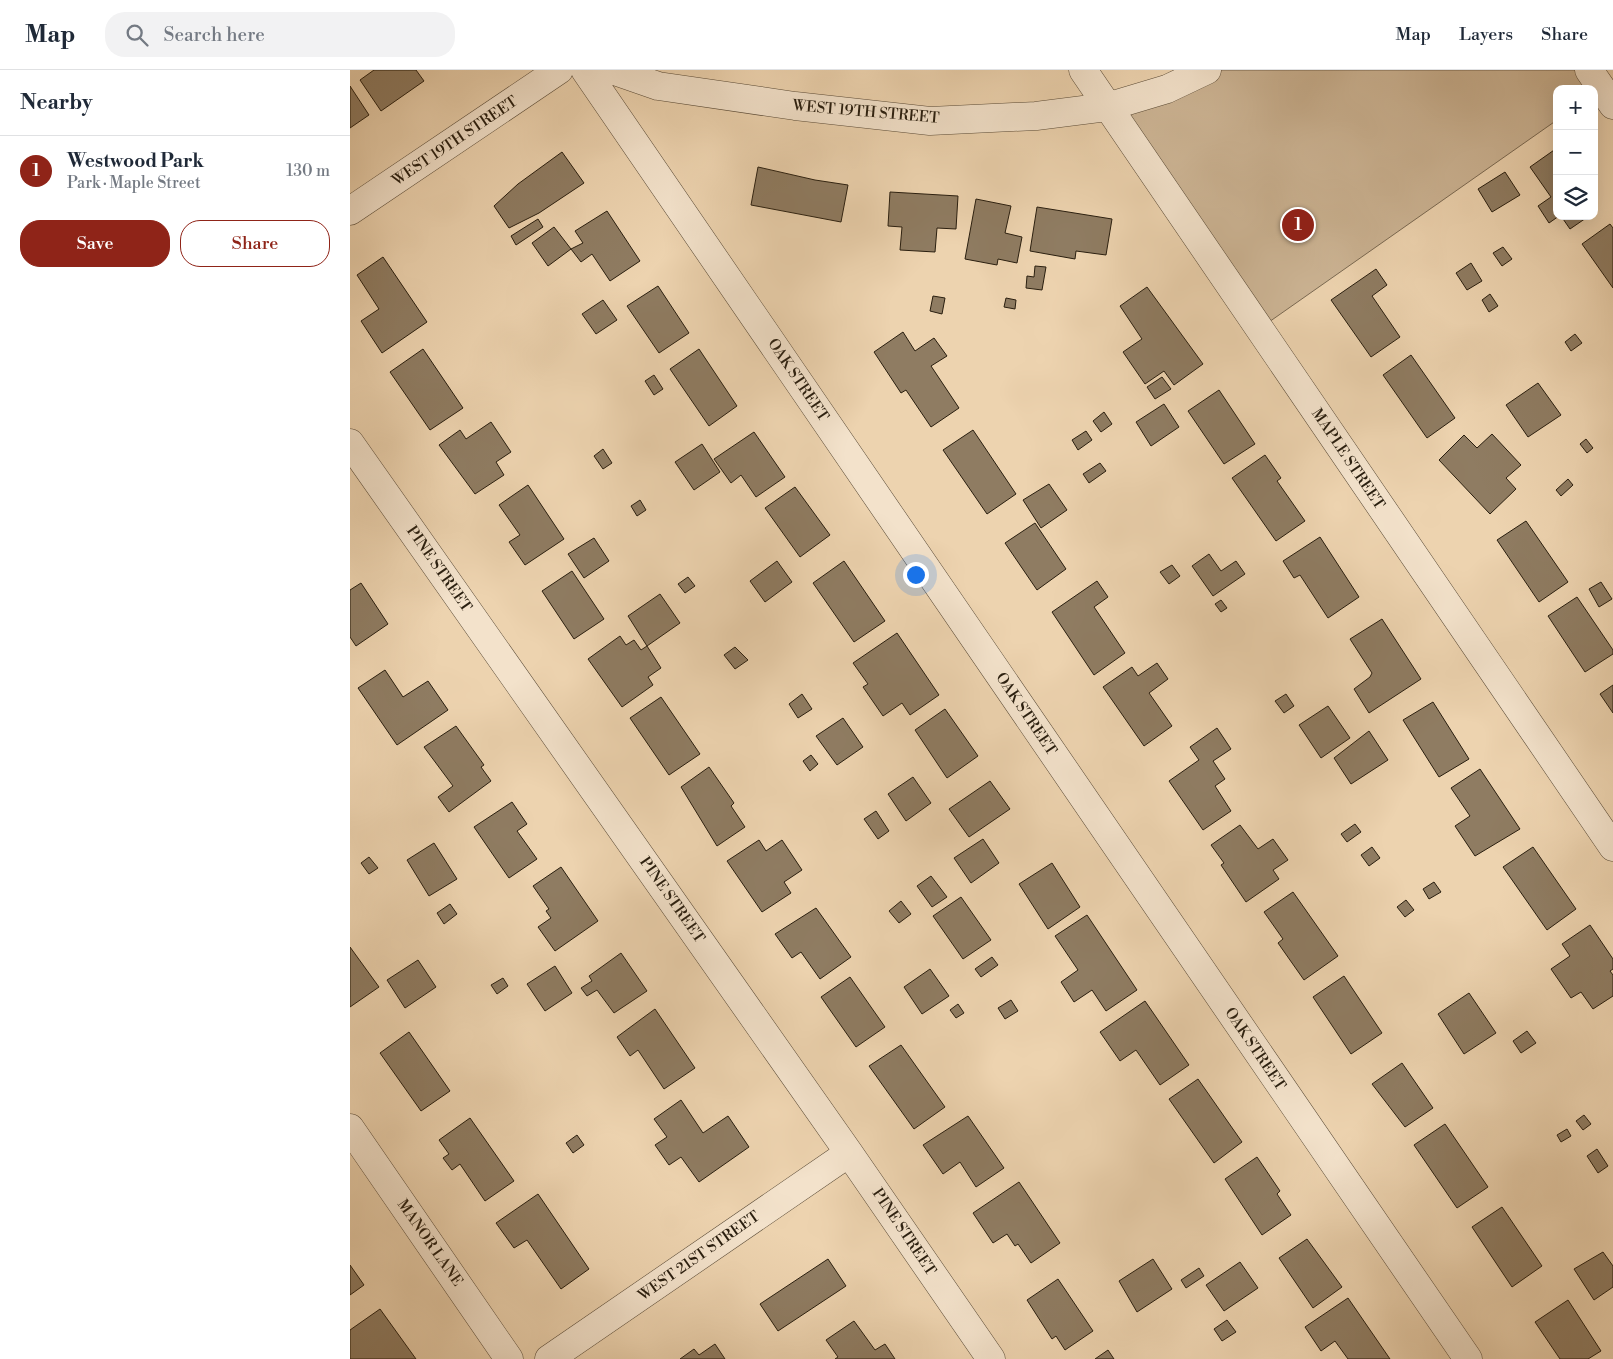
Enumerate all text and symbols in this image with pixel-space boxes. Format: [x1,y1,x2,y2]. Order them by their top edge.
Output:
search box [105,12,455,57]
text: Map [25,20,75,50]
icon: search [123,21,151,49]
text: Search here [163,23,265,47]
text: Map [1396,23,1431,46]
text: Layers [1459,23,1513,46]
text: Share [1541,23,1588,46]
map controls [1553,85,1598,220]
button: + [1553,85,1598,130]
text: Nearby [20,90,93,116]
street label: WEST 19TH STREET [388,92,522,191]
street label: WEST 19TH STREET [791,96,941,128]
button: − [1553,130,1598,175]
text: Westwood Park [67,149,204,173]
text: 1 [32,161,40,181]
text: 130 m [286,161,330,181]
text: Park · Maple Street [67,173,201,193]
button: layers [1553,175,1598,220]
pin: 1 [1282,206,1314,244]
button: Save [20,220,170,267]
button: Share [180,220,330,267]
street label: OAK STREET [763,335,833,425]
street label: MAPLE STREET [1307,405,1389,513]
street label: PINE STREET [402,522,476,616]
your location [903,562,929,588]
street label: OAK STREET [991,669,1061,759]
street label: PINE STREET [635,853,709,947]
street label: OAK STREET [1220,1004,1290,1094]
street label: PINE STREET [868,1185,940,1280]
street label: MANOR LANE [393,1196,467,1290]
street label: WEST 21ST STREET [634,1207,764,1306]

